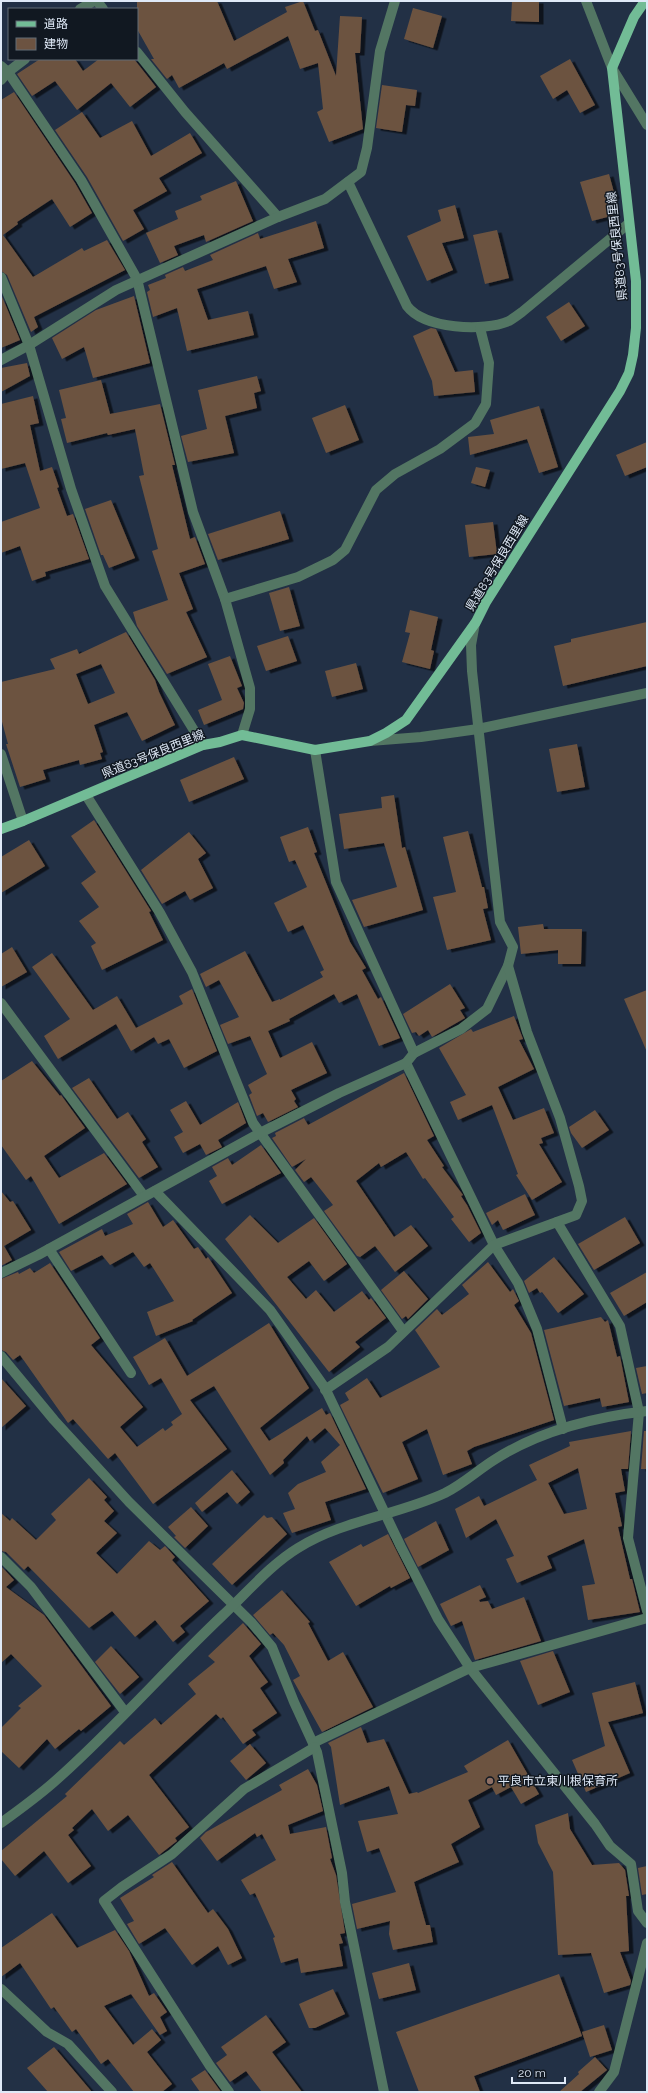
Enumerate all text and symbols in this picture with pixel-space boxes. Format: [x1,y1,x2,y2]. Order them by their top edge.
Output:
legend [8,8,138,60]
text: 道路 [44,17,68,31]
text: 建物 [44,37,68,51]
street label: 県道83号保良西里線 [604,191,630,301]
street label: 県道83号保良西里線 [463,512,531,614]
street label: 県道83号保良西里線 [100,727,206,781]
place label: 平良市立東川根保育所 [498,1774,618,1788]
marker: 平良市立東川根保育所 [485,1776,495,1786]
scale bar [512,2059,565,2085]
text: 20 m [518,2066,546,2080]

